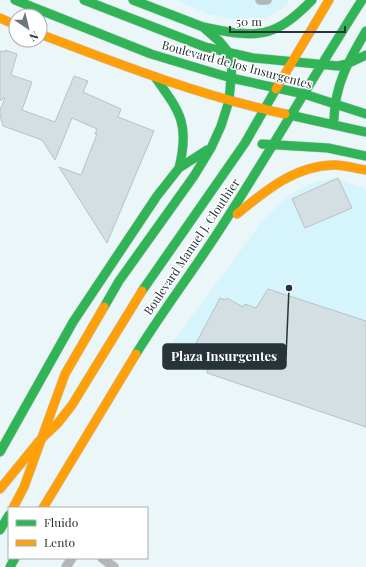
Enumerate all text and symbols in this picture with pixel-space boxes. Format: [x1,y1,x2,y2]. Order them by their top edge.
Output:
north arrow [8,8,48,48]
scale bar [230,8,345,34]
text: 50 m [236,13,262,29]
text: N [26,28,42,45]
street label: Boulevard de los Insurgentes [160,36,314,92]
street label: Boulevard Manuel J. Clouthier [139,175,243,318]
callout: Plaza Insurgentes [163,344,286,369]
text: Plaza Insurgentes [171,347,277,364]
legend [8,507,148,559]
text: Fluido [44,514,79,530]
text: Lento [44,534,76,550]

